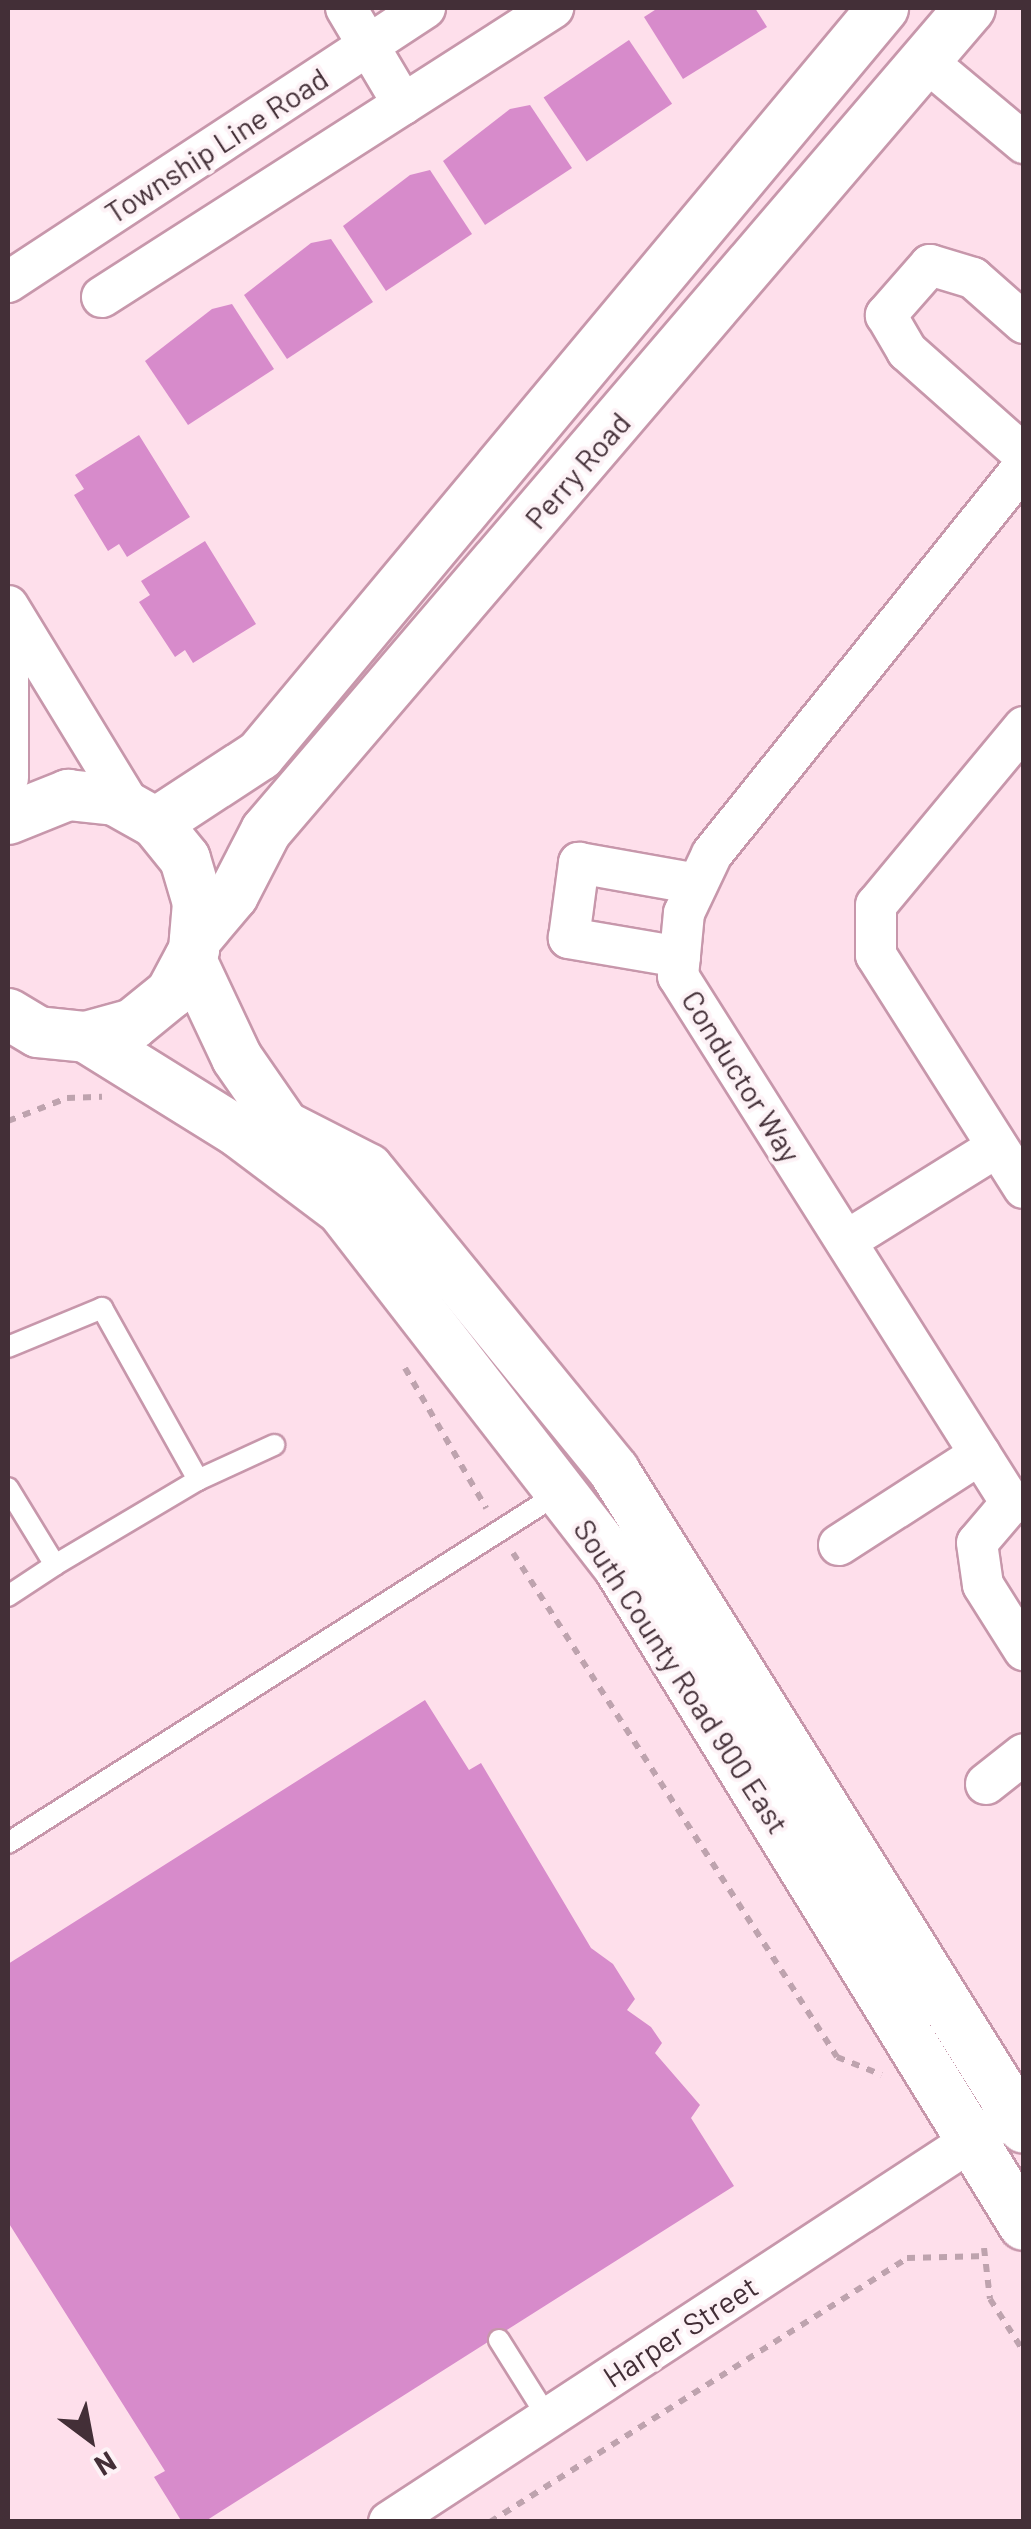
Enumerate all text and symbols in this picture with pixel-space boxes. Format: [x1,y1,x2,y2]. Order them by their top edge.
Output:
street label: Township Line Road [98,60,334,230]
street label: Perry Road [517,405,637,535]
street label: Conductor Way [675,983,809,1169]
street label: South County Road 900 East [567,1512,797,1840]
street label: Harper Street [596,2268,764,2394]
north arrow [40,2389,140,2489]
text: N [89,2445,123,2484]

